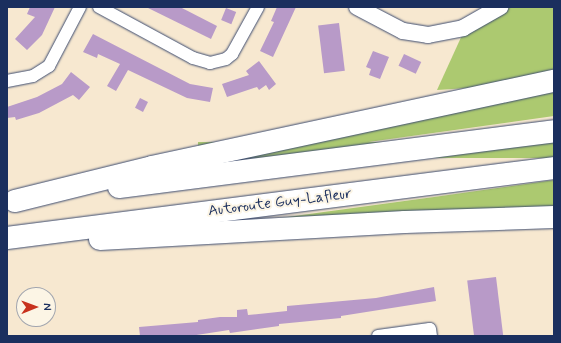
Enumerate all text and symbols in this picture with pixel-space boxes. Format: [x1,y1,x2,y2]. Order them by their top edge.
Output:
street label: Autoroute Guy-Lafleur [208,185,352,221]
north arrow [16,287,56,327]
text: N [40,303,54,311]

